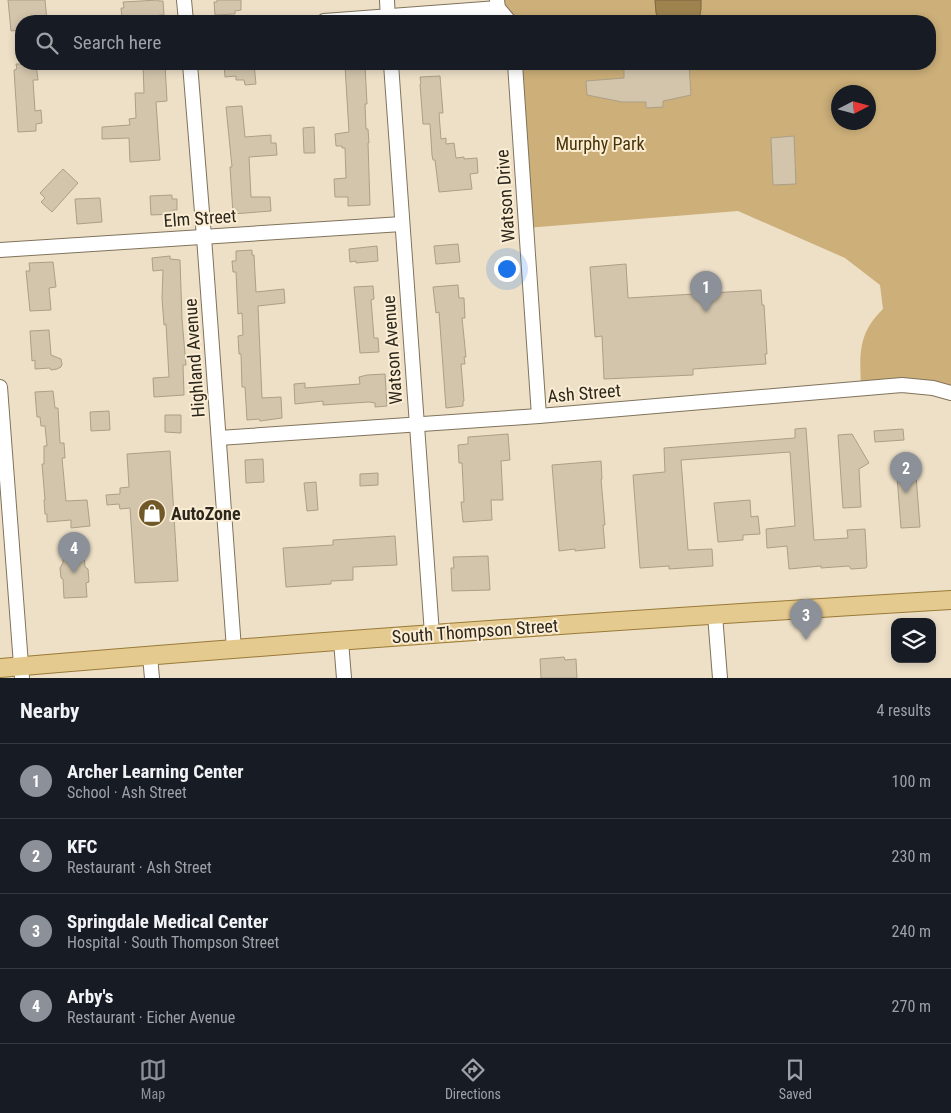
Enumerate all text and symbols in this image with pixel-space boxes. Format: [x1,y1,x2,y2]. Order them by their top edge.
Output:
search box [15,15,936,70]
icon: search [33,29,61,57]
text: Search here [73,31,161,54]
north arrow [831,85,876,130]
park label: Murphy Park [555,133,645,154]
street label: Watson Drive [491,149,519,243]
street label: Elm Street [163,205,237,231]
your location [494,256,520,282]
pin: 1 [690,271,722,312]
street label: Watson Avenue [378,295,406,405]
street label: Highland Avenue [179,298,209,418]
street label: Ash Street [546,379,622,407]
pin: 2 [890,452,922,493]
shop icon: AutoZone [137,498,167,528]
place label: AutoZone [171,503,241,524]
pin: 4 [58,532,90,573]
pin: 3 [790,599,822,640]
street label: South Thompson Street [391,615,559,647]
map controls [891,618,936,663]
button: layers [891,618,936,663]
text: Nearby [20,699,79,723]
text: 4 results [876,701,931,720]
text: Archer Learning Center [67,760,244,783]
text: 1 [32,772,40,791]
text: 100 m [892,772,931,791]
text: School · Ash Street [67,783,187,802]
text: KFC [67,835,97,858]
text: 2 [32,847,40,866]
text: 230 m [892,847,931,866]
text: Restaurant · Ash Street [67,858,212,877]
text: Springdale Medical Center [67,910,268,933]
text: 3 [32,922,40,941]
text: 240 m [892,922,931,941]
text: Hospital · South Thompson Street [67,933,279,952]
text: Arby's [67,985,113,1008]
text: 4 [32,997,40,1016]
text: 270 m [892,997,931,1016]
text: Restaurant · Eicher Avenue [67,1008,235,1027]
tab: Map [139,1056,167,1102]
tab: Directions [445,1056,501,1102]
tab: Saved [779,1056,812,1102]

